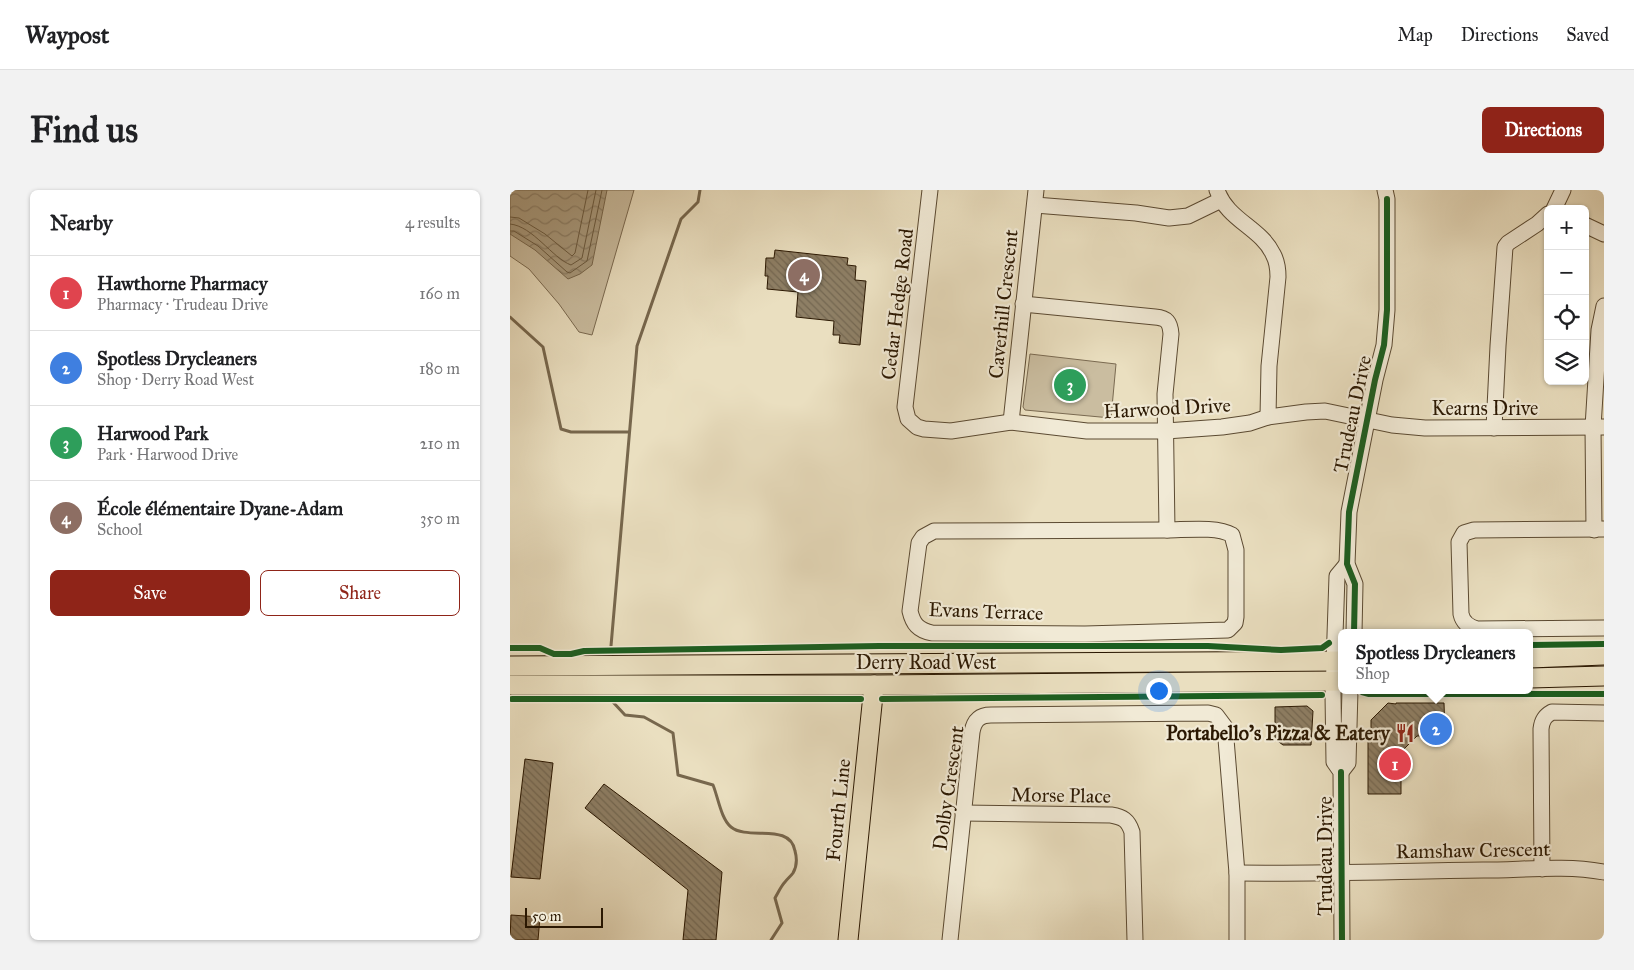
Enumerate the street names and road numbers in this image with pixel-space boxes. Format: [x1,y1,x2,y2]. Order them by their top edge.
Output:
street label: Cedar Hedge Road [876,227,919,381]
street label: Caverhill Crescent [983,228,1023,380]
street label: Trudeau Drive [1328,353,1376,475]
street label: Harwood Drive [1103,393,1231,423]
street label: Kearns Drive [1432,396,1538,420]
street label: Evans Terrace [928,597,1044,625]
street label: Derry Road West [856,650,996,674]
street label: Dolby Crescent [927,724,969,852]
street label: Fourth Line [821,758,855,862]
street label: Morse Place [1011,782,1111,808]
street label: Trudeau Drive [1313,796,1337,916]
street label: Ramshaw Crescent [1395,837,1551,863]

